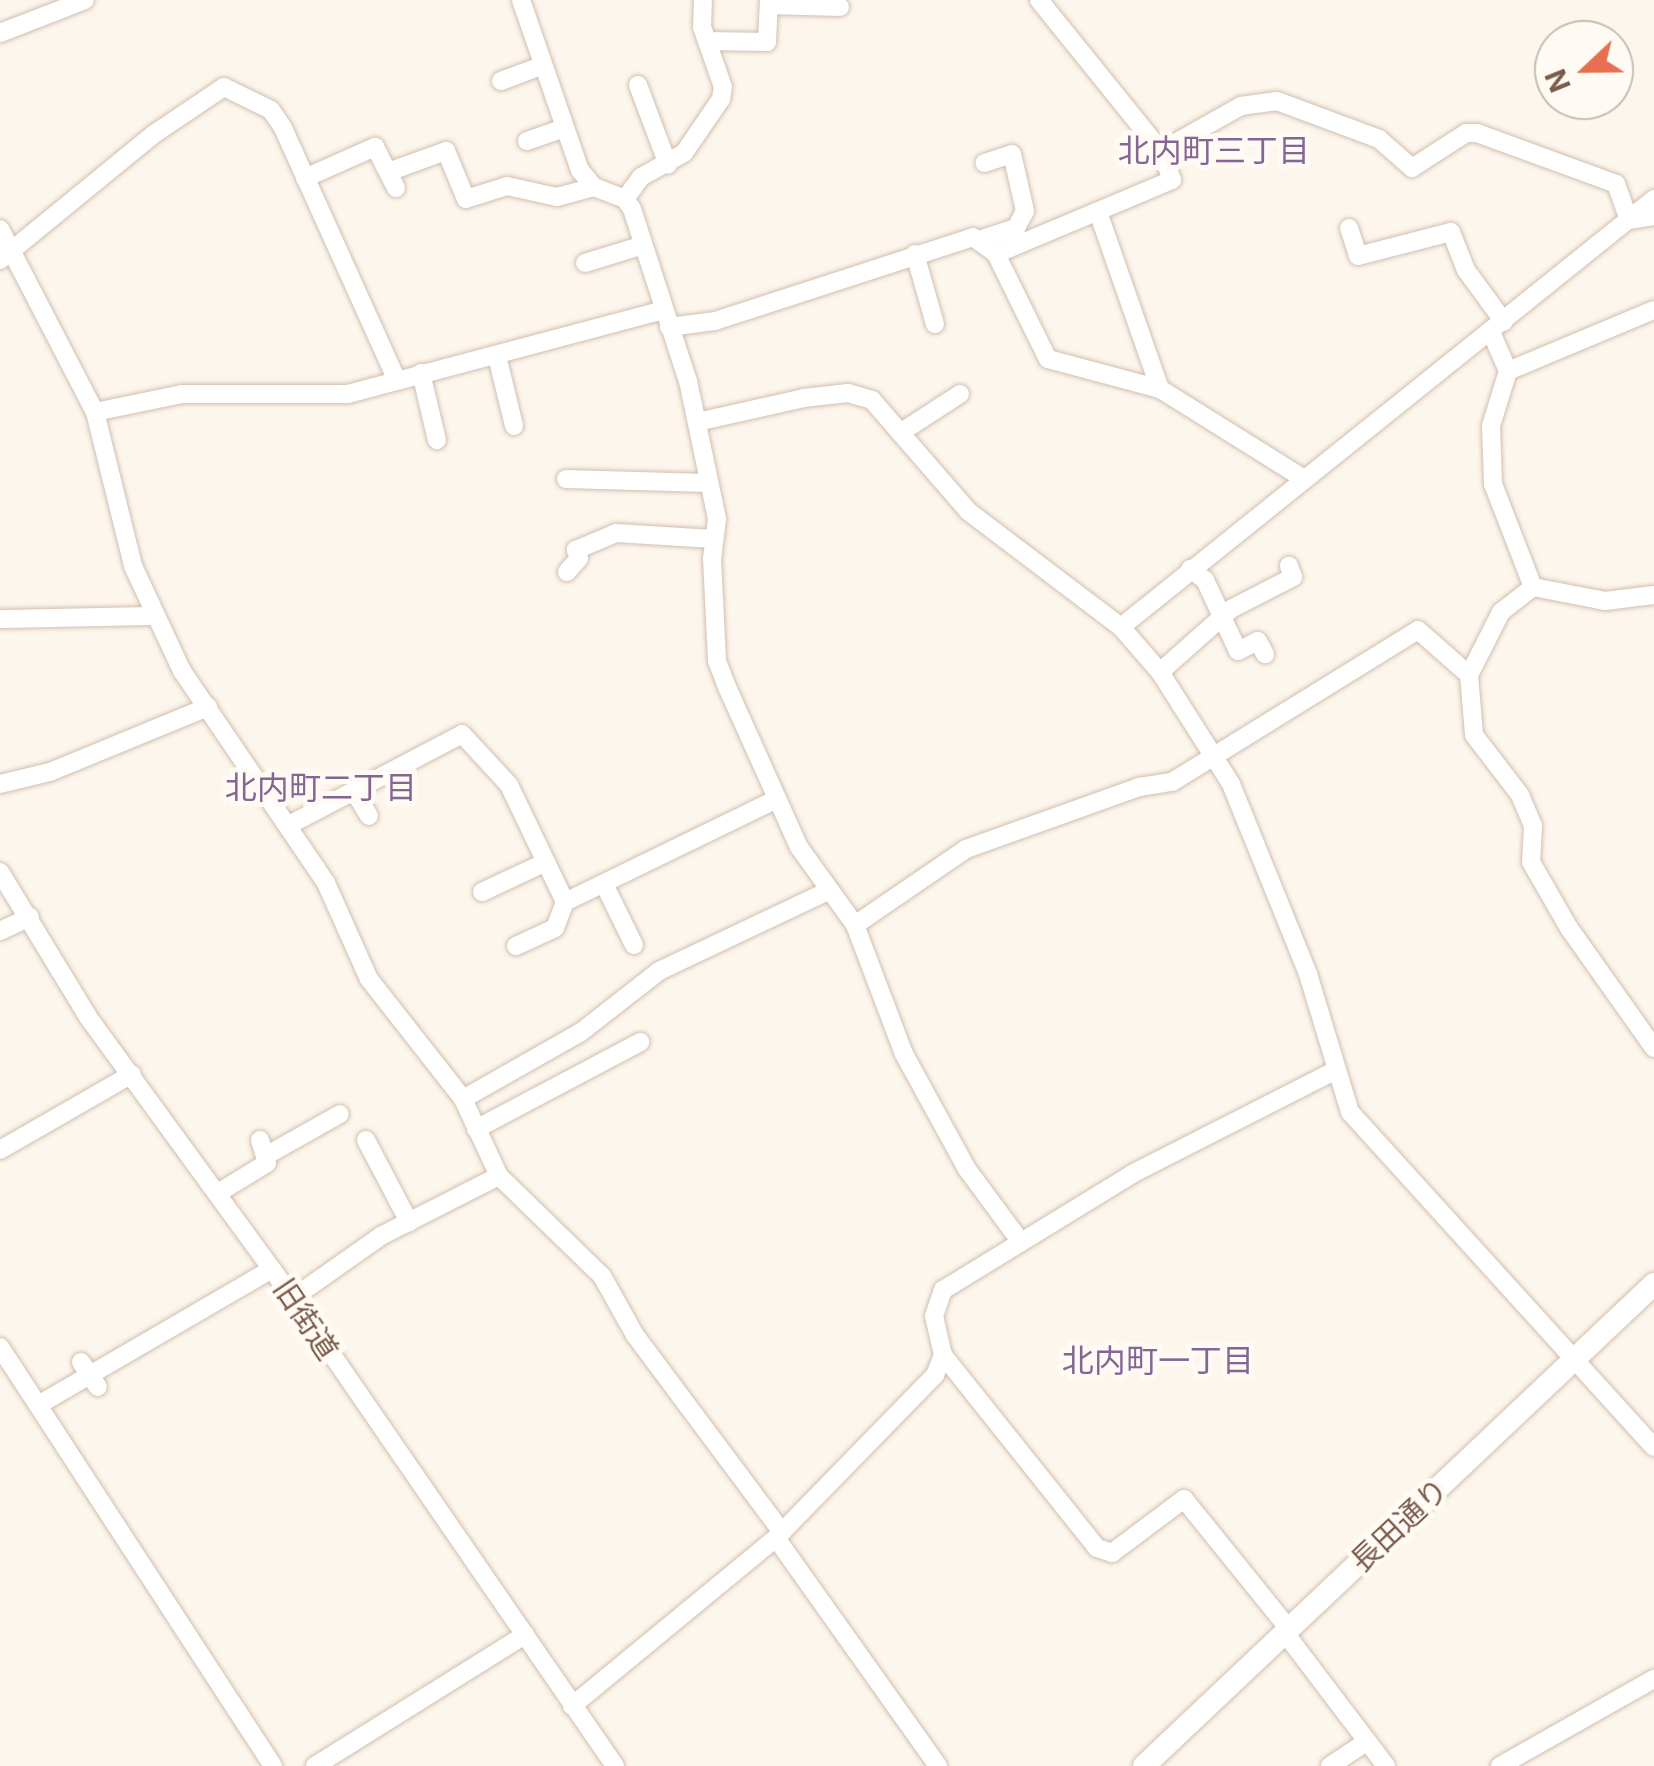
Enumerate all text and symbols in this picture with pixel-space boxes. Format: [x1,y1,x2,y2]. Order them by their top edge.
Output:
north arrow [1534,20,1634,120]
text: N [1538,64,1578,97]
district label: 北内町三丁目 [1118,132,1310,170]
district label: 北内町二丁目 [225,769,417,807]
street label: 旧街道 [266,1272,346,1366]
district label: 北内町一丁目 [1062,1342,1254,1380]
street label: 長田通り [1343,1471,1455,1579]

